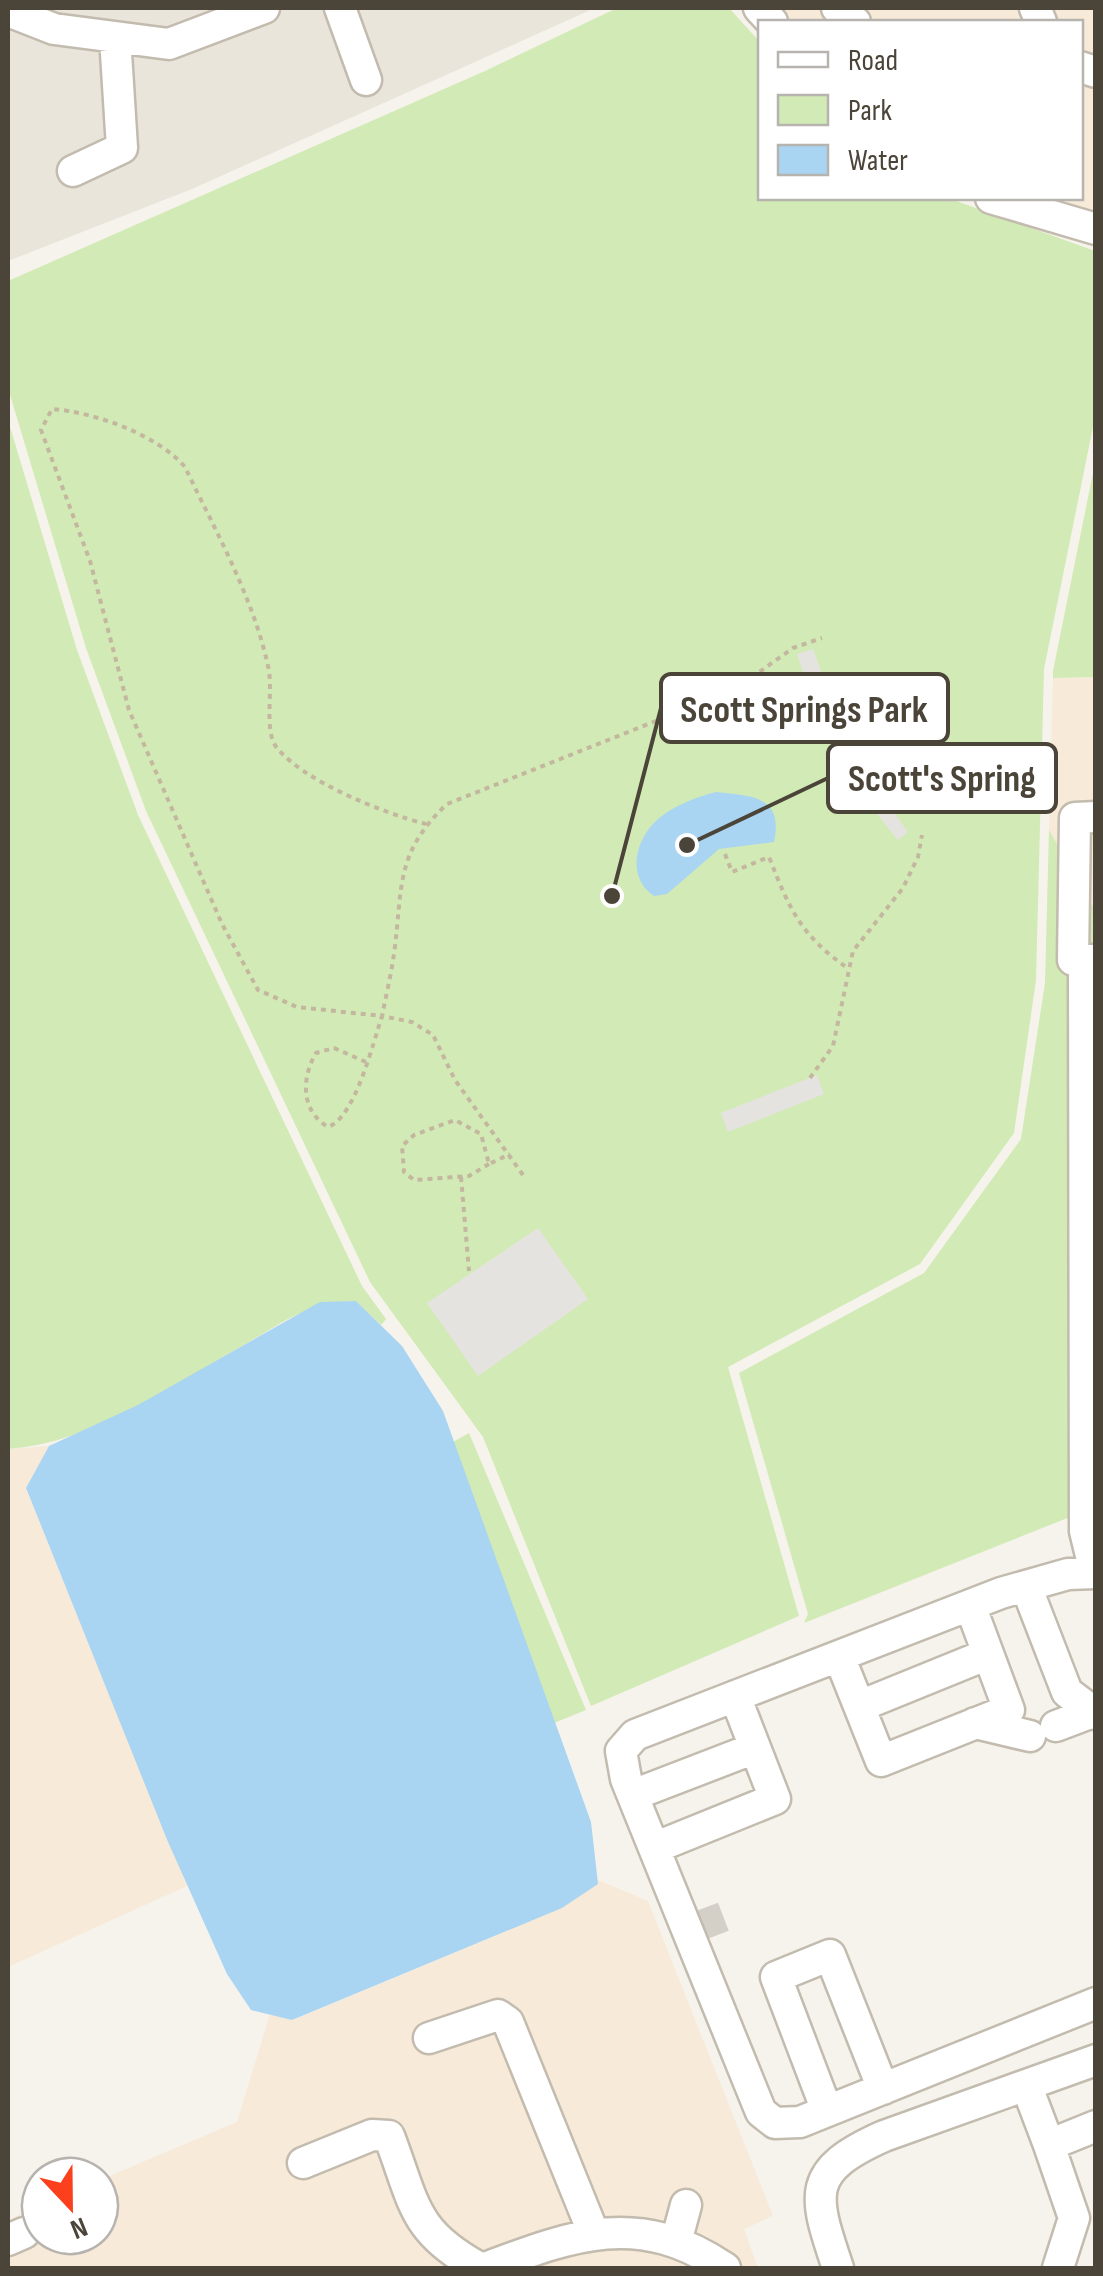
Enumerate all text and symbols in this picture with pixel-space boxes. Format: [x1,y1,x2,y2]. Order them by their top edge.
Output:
legend [758,20,1083,200]
text: Road [848,43,898,79]
text: Park [848,93,892,129]
text: Water [848,143,908,179]
callout: Scott Springs Park [661,674,948,742]
text: Scott Springs Park [680,688,928,733]
callout: Scott's Spring [828,744,1056,812]
text: Scott's Spring [848,757,1036,802]
north arrow [20,2156,120,2256]
text: N [66,2210,92,2246]

